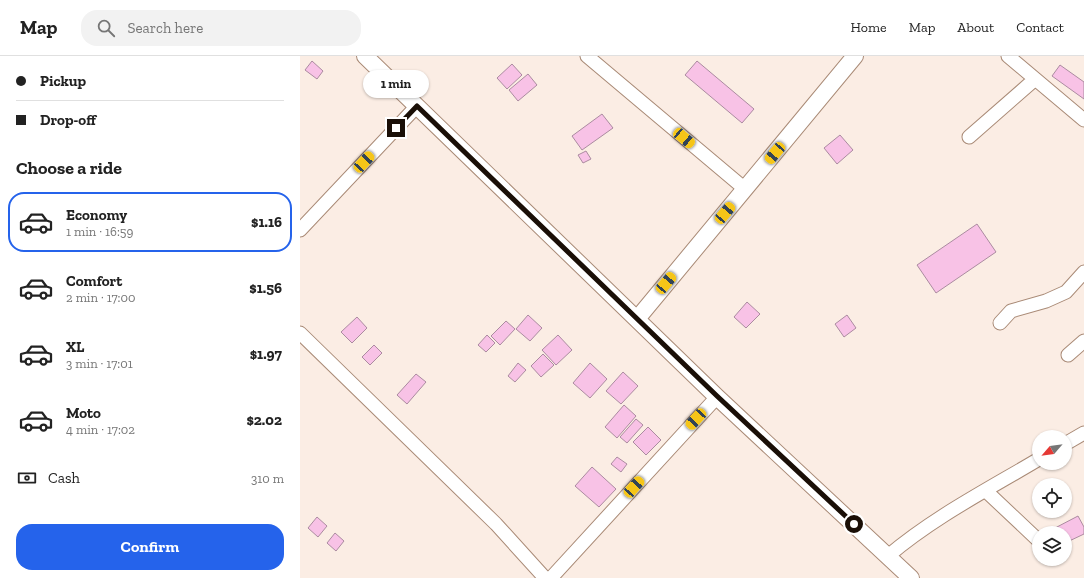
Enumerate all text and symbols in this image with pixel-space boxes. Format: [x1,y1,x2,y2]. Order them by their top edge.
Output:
search box [81,10,361,46]
text: Map [20,16,57,39]
icon: search [95,17,117,39]
text: Search here [127,19,203,37]
text: Home [851,19,887,36]
text: Map [909,19,935,36]
text: About [957,19,994,36]
text: Contact [1016,19,1064,36]
callout: 1 min [363,70,429,98]
text: Pickup [40,72,86,90]
text: 1 min [381,76,411,91]
text: Drop-off [40,111,96,129]
route end [387,119,405,137]
car [671,126,697,150]
car [763,140,787,166]
car [351,149,377,175]
text: Choose a ride [16,157,122,179]
car [713,200,737,226]
icon: car [18,204,54,240]
text: Economy [66,206,127,224]
text: $1.16 [251,213,282,231]
text: 1 min · 16:59 [66,224,133,239]
icon: car [18,270,54,306]
car [654,270,678,296]
text: Comfort [66,272,122,290]
text: $1.56 [249,279,282,297]
text: 2 min · 17:00 [66,290,136,305]
icon: car [18,336,54,372]
text: XL [66,338,84,356]
text: $1.97 [250,345,282,363]
text: 3 min · 17:01 [66,356,133,371]
icon: car [18,402,54,438]
text: Moto [66,404,101,422]
car [683,406,709,432]
text: $2.02 [246,411,282,429]
text: 4 min · 17:02 [66,422,135,437]
north arrow [1032,430,1072,470]
map controls [1032,430,1072,566]
icon: cash [16,467,38,489]
text: Cash [48,469,80,487]
text: 310 m [251,471,284,486]
car [622,474,646,500]
button: locate [1032,478,1072,518]
route start [845,515,863,533]
button: Confirm [16,524,284,570]
button: layers [1032,526,1072,566]

